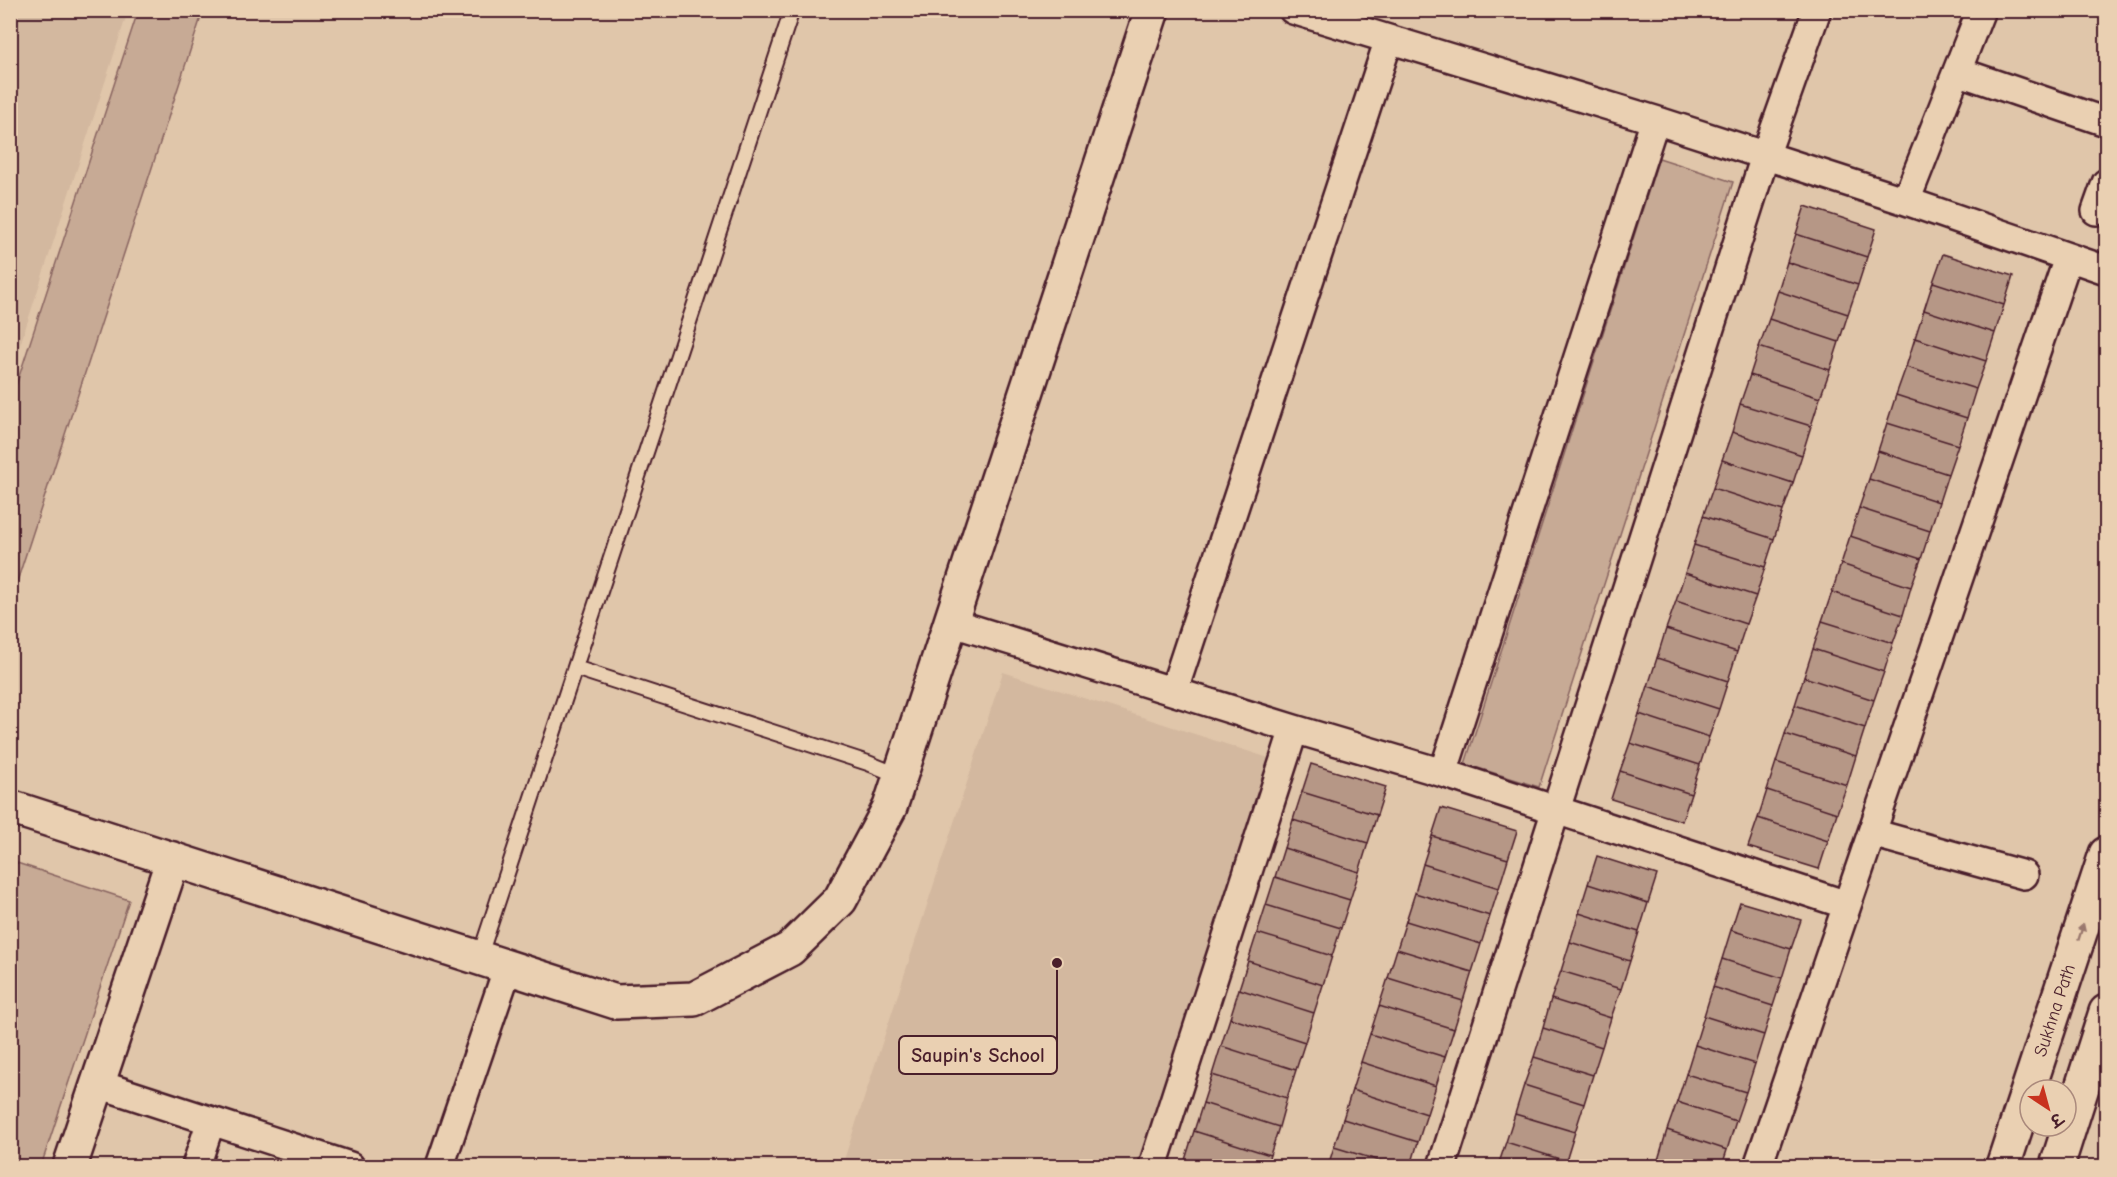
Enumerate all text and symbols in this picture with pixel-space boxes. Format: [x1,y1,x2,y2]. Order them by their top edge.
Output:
one-way arrow [2076,923,2086,941]
street label: Sukhna Path [2030,961,2080,1059]
callout: Saupin's School [899,1036,1057,1074]
text: Saupin's School [911,1044,1045,1067]
north arrow [2018,1078,2078,1138]
text: उ [2046,1108,2067,1131]

